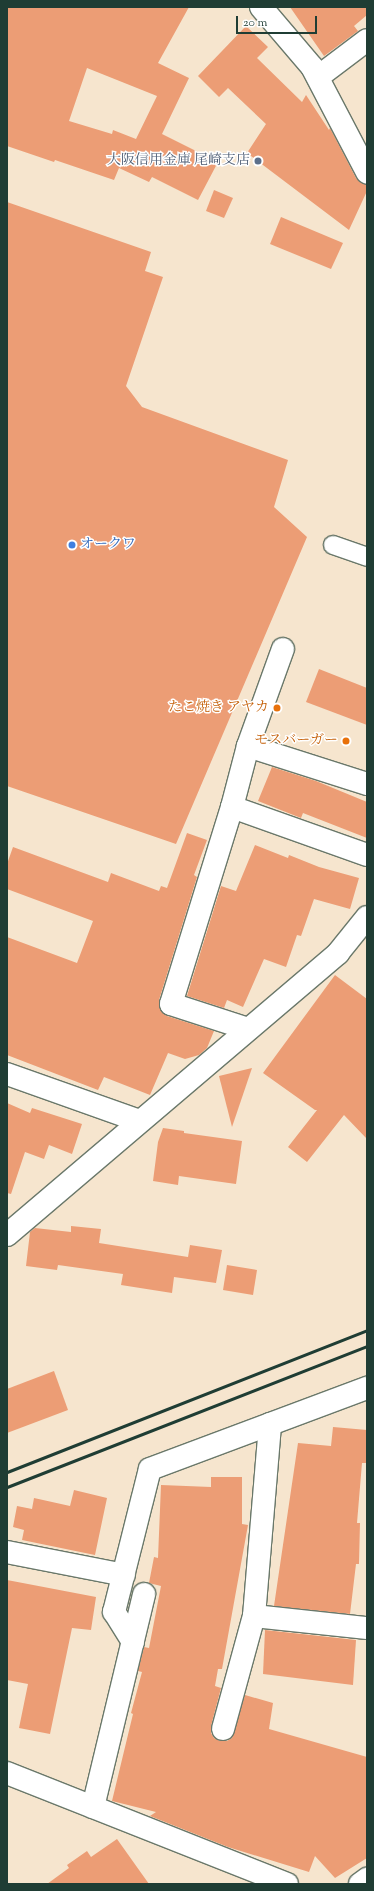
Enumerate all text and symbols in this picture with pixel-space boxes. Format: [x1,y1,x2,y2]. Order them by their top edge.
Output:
scale bar [238,8,319,34]
text: 20 m [243,14,267,32]
place label: 大阪信用金庫 尾崎支店 [107,153,250,169]
marker: 大阪信用金庫 尾崎支店 [253,156,263,166]
place label: オークワ [80,537,136,553]
marker: オークワ [67,540,77,550]
place label: たこ焼き アヤカ [168,700,269,716]
marker: たこ焼き アヤカ [272,703,282,713]
place label: モスバーガー [254,733,338,749]
marker: モスバーガー [341,736,351,746]

